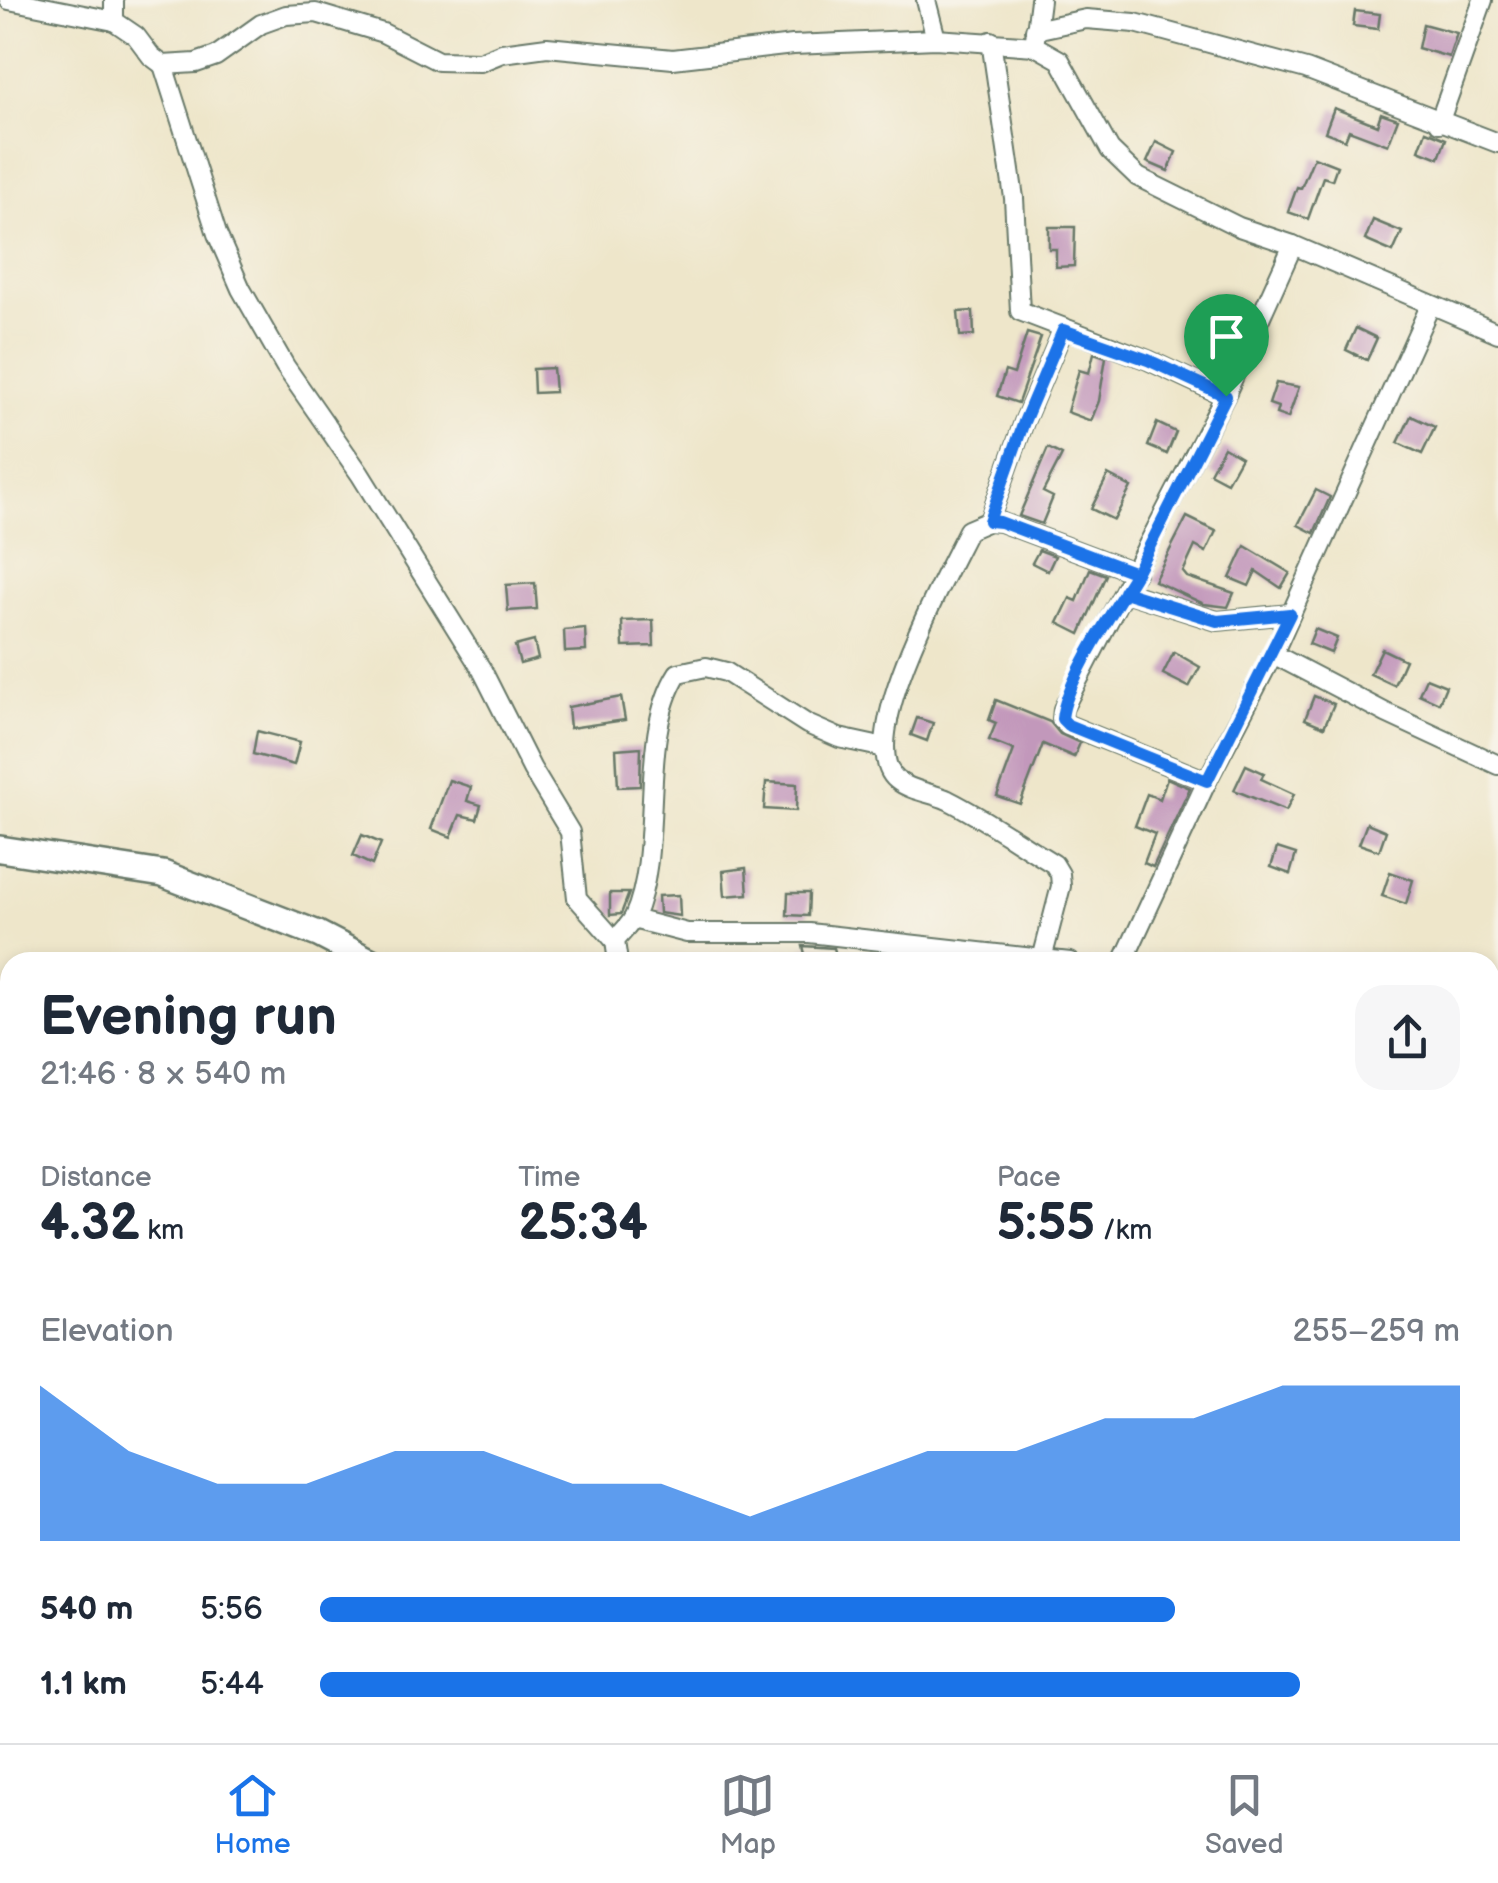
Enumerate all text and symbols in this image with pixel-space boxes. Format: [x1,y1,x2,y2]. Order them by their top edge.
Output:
pin [1184,294,1269,397]
icon: arrive [1199,309,1254,364]
text: Evening run [40,984,337,1051]
button: share [1355,985,1460,1090]
text: 21:46 · 8 × 540 m [40,1055,286,1094]
text: Distance [40,1161,152,1194]
text: Time [518,1161,580,1194]
text: Pace [997,1161,1061,1194]
text: 4.32 [40,1194,140,1254]
text: 25:34 [518,1194,648,1254]
text: 5:55 [997,1194,1095,1254]
text: km [140,1214,184,1247]
text: /km [1095,1214,1152,1247]
text: Elevation [40,1312,173,1351]
text: 255–259 m [1293,1312,1460,1351]
text: 540 m [40,1590,133,1629]
text: 5:56 [200,1590,263,1629]
text: 1.1 km [40,1665,127,1704]
text: 5:44 [200,1665,264,1704]
tab: Home [215,1768,291,1861]
tab: Map [720,1768,776,1861]
tab: Saved [1205,1768,1283,1861]

